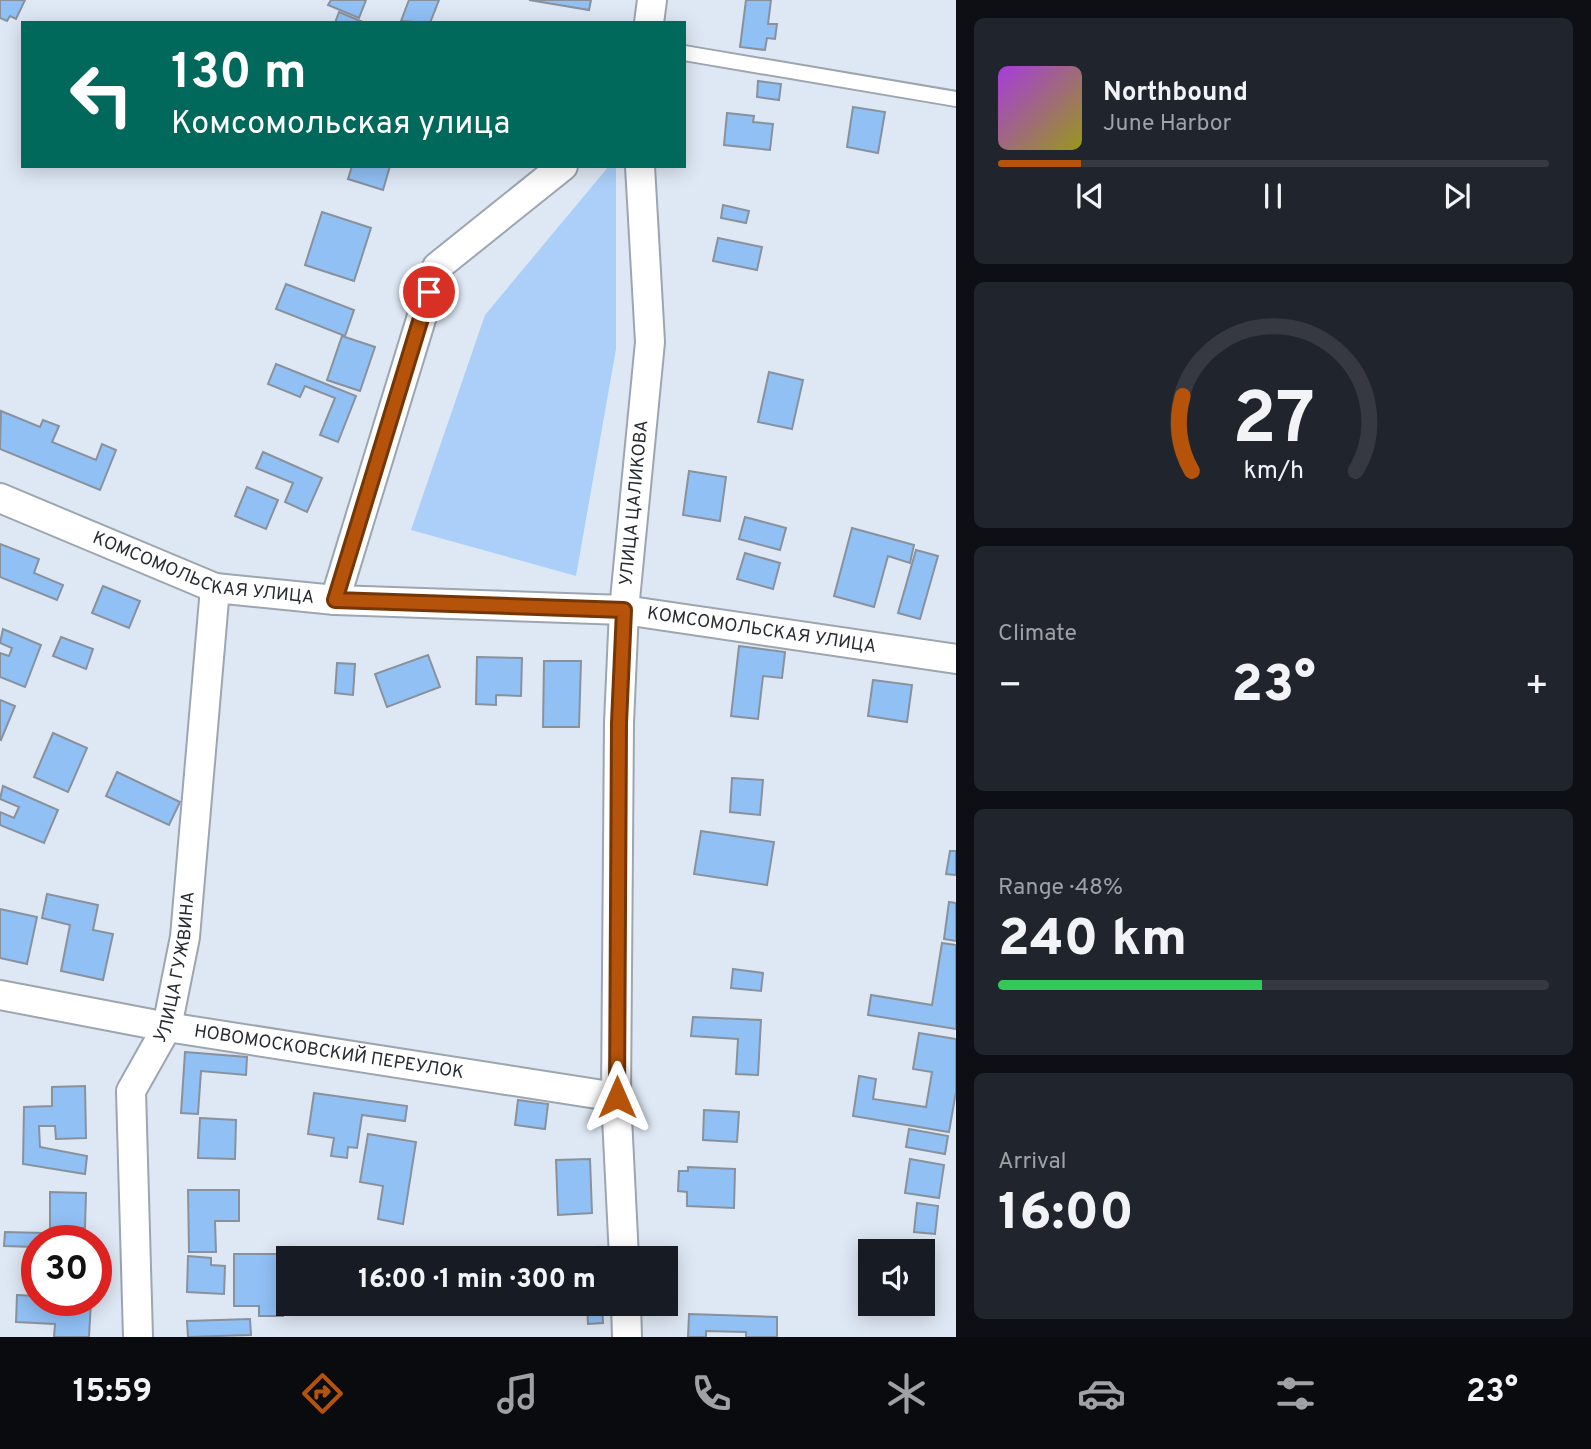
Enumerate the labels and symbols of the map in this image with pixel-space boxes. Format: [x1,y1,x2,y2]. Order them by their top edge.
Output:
pin [399,262,459,322]
street label: УЛИЦА ЦАЛИКОВА [615,419,654,587]
street label: КОМСОМОЛЬСКАЯ УЛИЦА [89,527,315,609]
street label: КОМСОМОЛЬСКАЯ УЛИЦА [646,602,878,659]
street label: УЛИЦА ГУЖВИНА [149,890,200,1047]
street label: НОВОМОСКОВСКИЙ ПЕРЕУЛОК [192,1020,466,1085]
position arrow [580,1060,654,1134]
speed limit sign: 30 [21,1225,112,1316]

